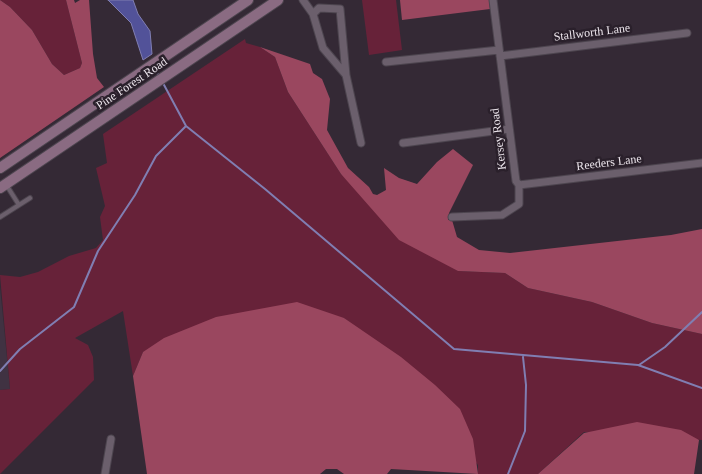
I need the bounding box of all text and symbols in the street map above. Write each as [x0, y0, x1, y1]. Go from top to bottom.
street label: Stallworth Lane [553, 21, 631, 45]
street label: Pine Forest Road [94, 55, 170, 113]
street label: Kersey Road [488, 107, 510, 171]
street label: Reeders Lane [576, 152, 642, 174]

